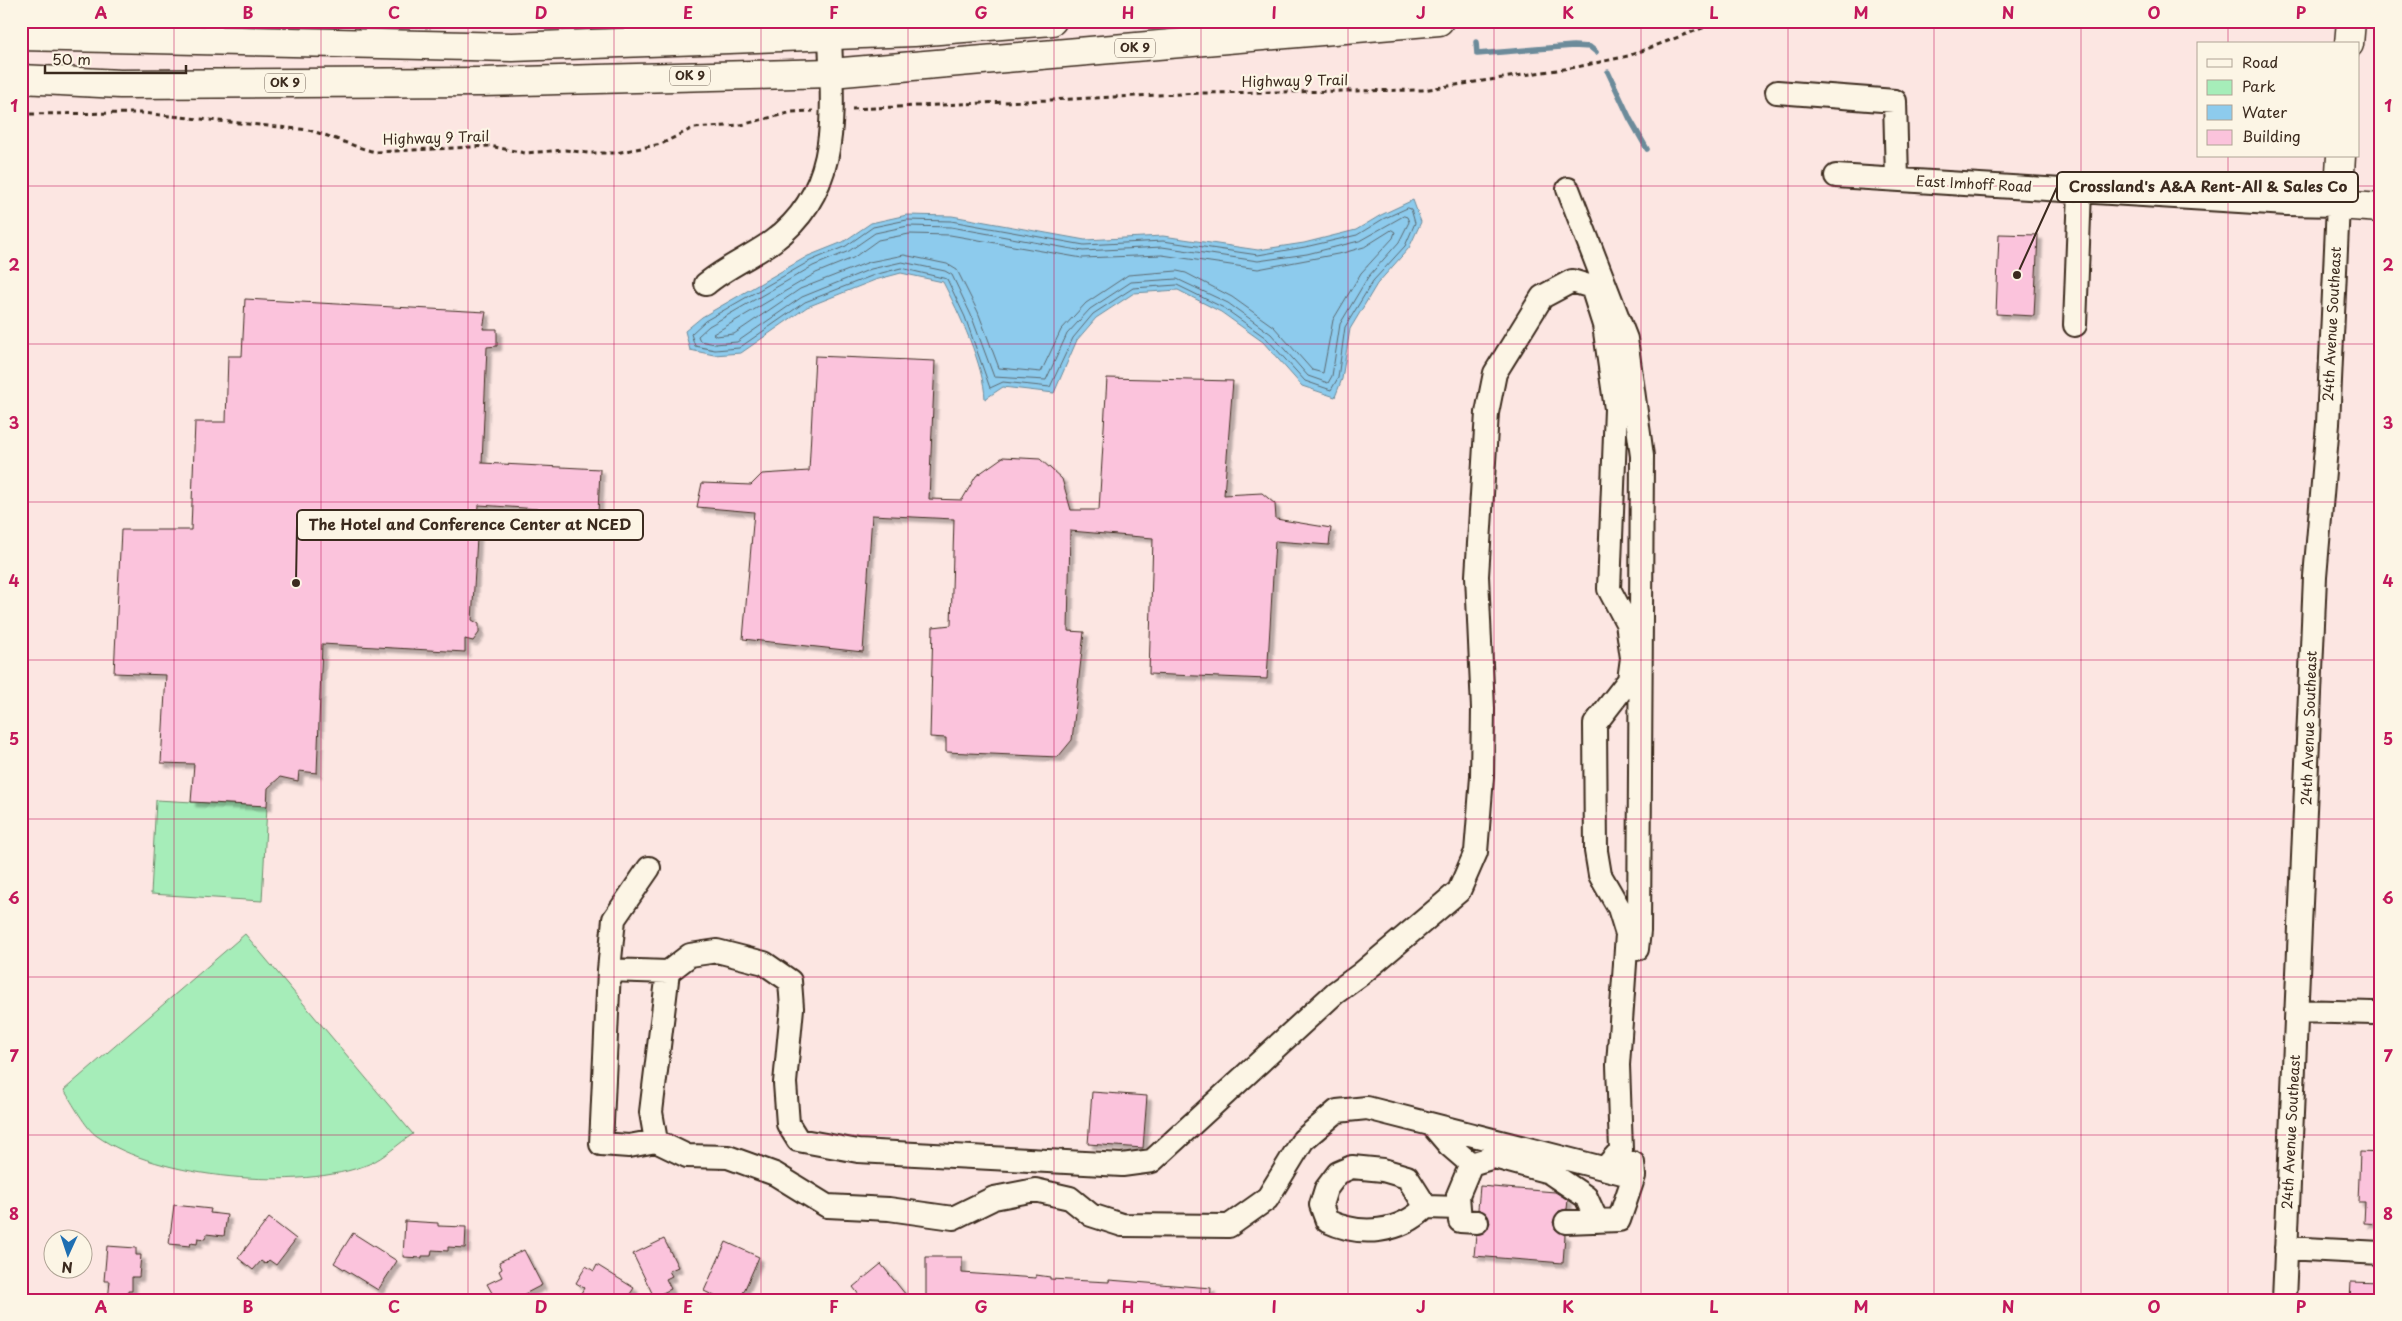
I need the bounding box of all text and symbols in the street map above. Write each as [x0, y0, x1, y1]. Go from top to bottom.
text: A [95, 0, 108, 24]
text: B [243, 0, 254, 24]
text: C [388, 0, 400, 24]
text: D [535, 0, 547, 24]
text: E [683, 0, 693, 24]
text: F [829, 0, 839, 24]
text: G [974, 0, 988, 24]
text: H [1122, 0, 1134, 24]
text: I [1271, 0, 1277, 24]
text: J [1416, 0, 1426, 24]
text: K [1562, 0, 1574, 24]
text: L [1709, 0, 1719, 24]
text: M [1853, 0, 1869, 24]
text: N [2002, 0, 2014, 24]
text: O [2148, 0, 2161, 24]
text: P [2296, 0, 2307, 24]
road number: OK 9 [1115, 38, 1155, 58]
scale bar [45, 42, 186, 74]
legend [2197, 42, 2360, 158]
text: 50 m [52, 47, 91, 70]
text: Road [2242, 50, 2278, 73]
road number: OK 9 [670, 66, 710, 85]
street label: Highway 9 Trail [1242, 69, 1348, 92]
road number: OK 9 [265, 74, 305, 92]
text: Park [2242, 74, 2276, 97]
text: 1 [10, 93, 18, 117]
text: 1 [2384, 93, 2392, 117]
text: Water [2242, 100, 2287, 123]
text: Building [2242, 124, 2301, 147]
street label: Highway 9 Trail [382, 125, 490, 150]
street label: East Imhoff Road [1916, 170, 2033, 197]
callout: Crossland's A&A Rent-All & Sales Co [2057, 172, 2358, 202]
text: Crossland's A&A Rent-All & Sales Co [2069, 174, 2347, 197]
street label: 24th Avenue Southeast [2317, 246, 2346, 402]
text: 2 [8, 252, 20, 276]
text: 2 [2382, 252, 2394, 276]
text: 3 [9, 410, 19, 434]
text: 3 [2383, 410, 2393, 434]
callout: The Hotel and Conference Center at NCED [297, 510, 643, 540]
text: The Hotel and Conference Center at NCED [309, 512, 632, 535]
text: 4 [9, 568, 20, 592]
text: 4 [2383, 568, 2394, 592]
street label: 24th Avenue Southeast [2295, 650, 2322, 806]
text: 5 [9, 726, 19, 750]
text: 5 [2383, 726, 2393, 750]
text: 6 [8, 885, 20, 909]
text: 6 [2382, 885, 2394, 909]
text: 7 [9, 1043, 19, 1067]
text: 7 [2383, 1043, 2393, 1067]
street label: 24th Avenue Southeast [2276, 1054, 2305, 1210]
text: 8 [9, 1201, 19, 1225]
text: 8 [2383, 1201, 2393, 1225]
north arrow [42, 1228, 92, 1278]
text: N [61, 1257, 73, 1278]
text: A [95, 1294, 108, 1318]
text: B [243, 1294, 254, 1318]
text: C [388, 1294, 400, 1318]
text: D [535, 1294, 547, 1318]
text: E [683, 1294, 693, 1318]
text: F [829, 1294, 839, 1318]
text: G [974, 1294, 988, 1318]
text: H [1122, 1294, 1134, 1318]
text: I [1271, 1294, 1277, 1318]
text: J [1416, 1294, 1426, 1318]
text: K [1562, 1294, 1574, 1318]
text: L [1709, 1294, 1719, 1318]
text: M [1853, 1294, 1869, 1318]
text: N [2002, 1294, 2014, 1318]
text: O [2148, 1294, 2161, 1318]
text: P [2296, 1294, 2307, 1318]

